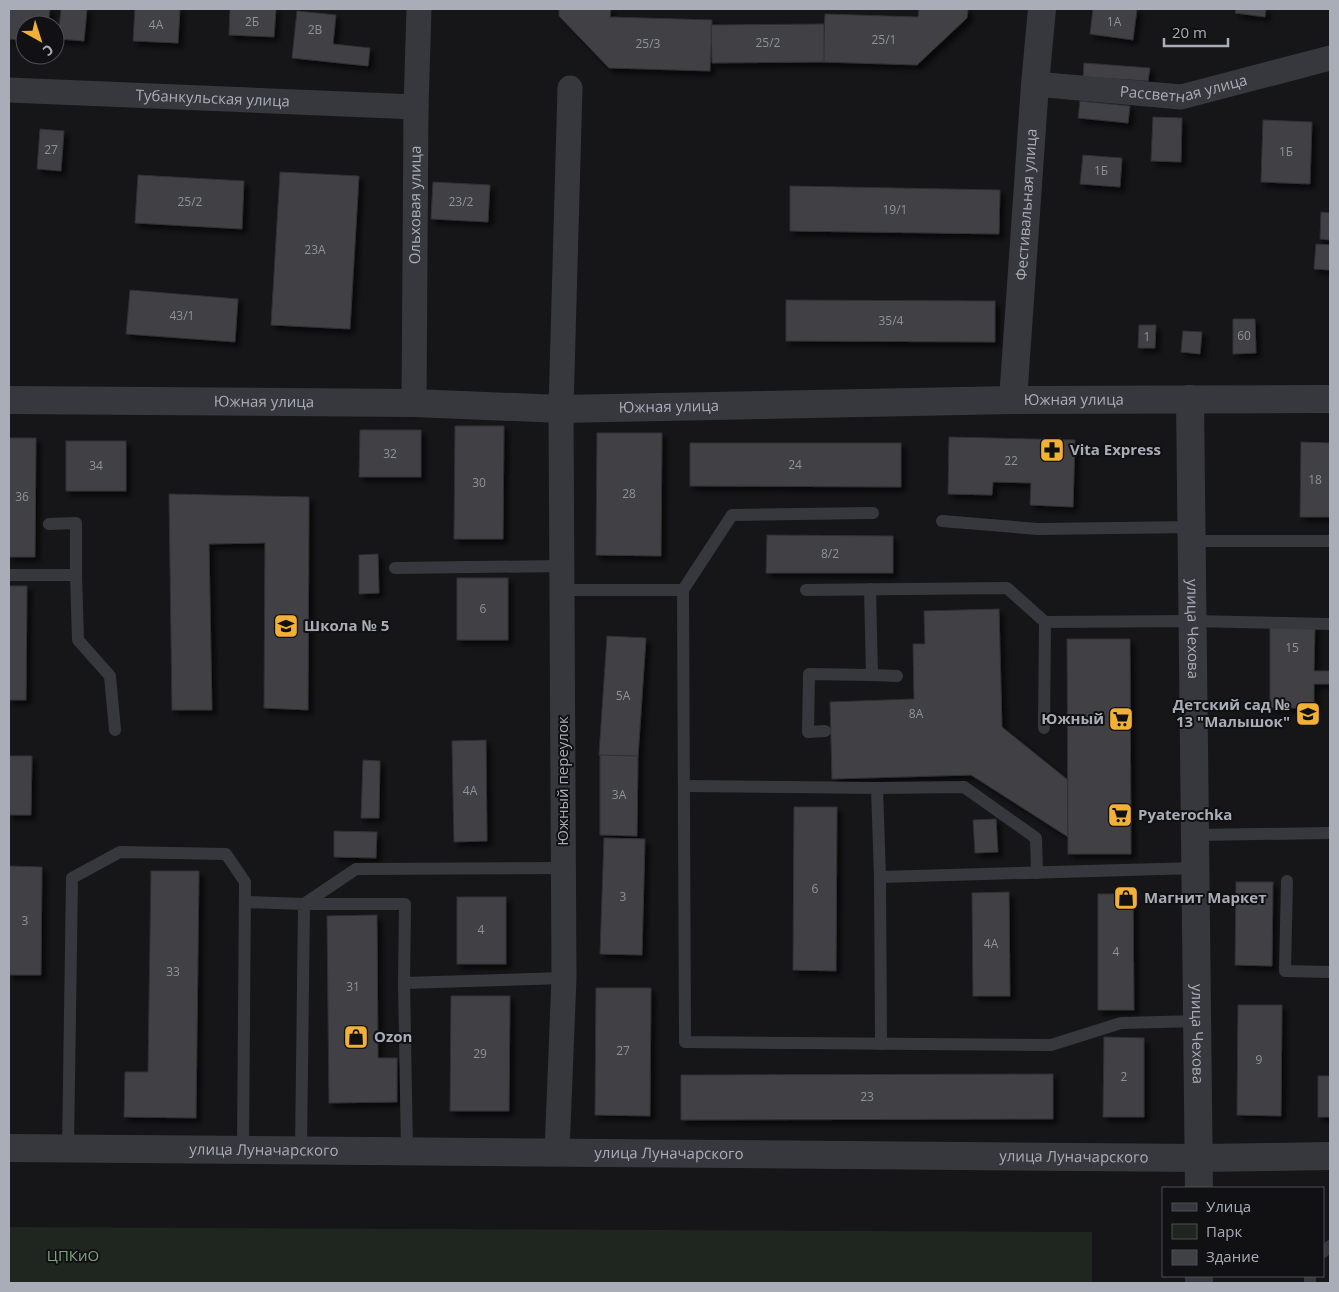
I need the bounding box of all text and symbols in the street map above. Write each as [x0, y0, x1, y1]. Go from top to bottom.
house number: 2Б [245, 13, 259, 30]
house number: 1А [1107, 13, 1122, 30]
north arrow [15, 15, 65, 65]
scale bar [1164, 15, 1228, 47]
house number: 4А [149, 16, 164, 33]
house number: 2В [308, 21, 323, 38]
text: 20 m [1172, 22, 1207, 42]
house number: 25/1 [872, 31, 896, 48]
house number: 25/2 [756, 34, 781, 51]
house number: 25/3 [636, 35, 661, 52]
text: С [39, 40, 58, 61]
street label: Рассветная улица [1119, 69, 1249, 106]
street label: Тубанкульская улица [135, 84, 290, 111]
street label: Фестивальная улица [1010, 128, 1041, 281]
house number: 27 [44, 141, 58, 158]
house number: 1Б [1279, 143, 1293, 160]
street label: Ольховая улица [404, 146, 425, 264]
house number: 1Б [1094, 162, 1108, 179]
house number: 25/2 [178, 193, 203, 210]
house number: 23/2 [449, 193, 474, 210]
house number: 19/1 [883, 201, 907, 218]
house number: 23А [304, 241, 326, 258]
house number: 43/1 [170, 307, 194, 324]
house number: 35/4 [879, 312, 904, 329]
house number: 60 [1237, 327, 1251, 344]
house number: 1 [1144, 328, 1150, 345]
street label: Южная улица [1024, 389, 1124, 409]
street label: Южная улица [214, 391, 314, 411]
street label: Южная улица [619, 395, 719, 417]
pharmacy icon: Vita Express [1039, 437, 1065, 463]
place label: Vita Express [1070, 439, 1161, 459]
house number: 32 [383, 445, 397, 462]
house number: 22 [1004, 452, 1018, 469]
house number: 24 [788, 456, 802, 473]
house number: 34 [89, 457, 103, 474]
house number: 18 [1308, 471, 1322, 488]
house number: 30 [472, 474, 486, 491]
house number: 28 [622, 485, 636, 502]
house number: 36 [15, 488, 29, 505]
house number: 8/2 [821, 545, 839, 562]
street label: улица Чехова [1183, 579, 1204, 679]
house number: 6 [480, 600, 487, 617]
school or university icon: Школа № 5 [273, 613, 299, 639]
place label: Школа № 5 [304, 615, 389, 635]
house number: 15 [1285, 639, 1299, 656]
house number: 5А [616, 687, 631, 704]
place label: Детский сад № 13 "Малышок" [1173, 694, 1290, 731]
school or university icon: Детский сад № 13 "Малышок" [1295, 701, 1321, 727]
house number: 8А [909, 705, 924, 722]
supermarket icon: Южный [1108, 706, 1134, 732]
place label: Южный [1041, 708, 1104, 728]
street label: Южный переулок [552, 716, 572, 846]
house number: 4А [463, 782, 478, 799]
house number: 3А [612, 786, 627, 803]
supermarket icon: Pyaterochka [1107, 802, 1133, 828]
place label: Pyaterochka [1138, 804, 1232, 824]
house number: 6 [812, 880, 819, 897]
shop icon: Магнит Маркет [1113, 885, 1139, 911]
place label: Магнит Маркет [1144, 887, 1266, 907]
house number: 3 [620, 888, 627, 905]
house number: 3 [22, 912, 29, 929]
house number: 4 [478, 921, 485, 938]
house number: 4А [984, 935, 999, 952]
house number: 4 [1113, 943, 1120, 960]
house number: 33 [166, 963, 180, 980]
house number: 31 [346, 978, 360, 995]
street label: улица Чехова [1188, 984, 1209, 1084]
shop icon: Ozon [343, 1024, 369, 1050]
place label: Ozon [374, 1026, 412, 1046]
house number: 27 [616, 1042, 630, 1059]
house number: 29 [473, 1045, 487, 1062]
house number: 9 [1256, 1051, 1263, 1068]
house number: 2 [1121, 1068, 1128, 1085]
house number: 23 [860, 1088, 874, 1105]
street label: улица Луначарского [189, 1139, 339, 1160]
street label: улица Луначарского [594, 1142, 744, 1163]
street label: улица Луначарского [999, 1145, 1149, 1167]
legend [1162, 1187, 1324, 1277]
text: Улица [1206, 1196, 1251, 1216]
text: Парк [1206, 1221, 1242, 1241]
park label: ЦПКиО [47, 1245, 99, 1265]
text: Здание [1206, 1246, 1259, 1266]

